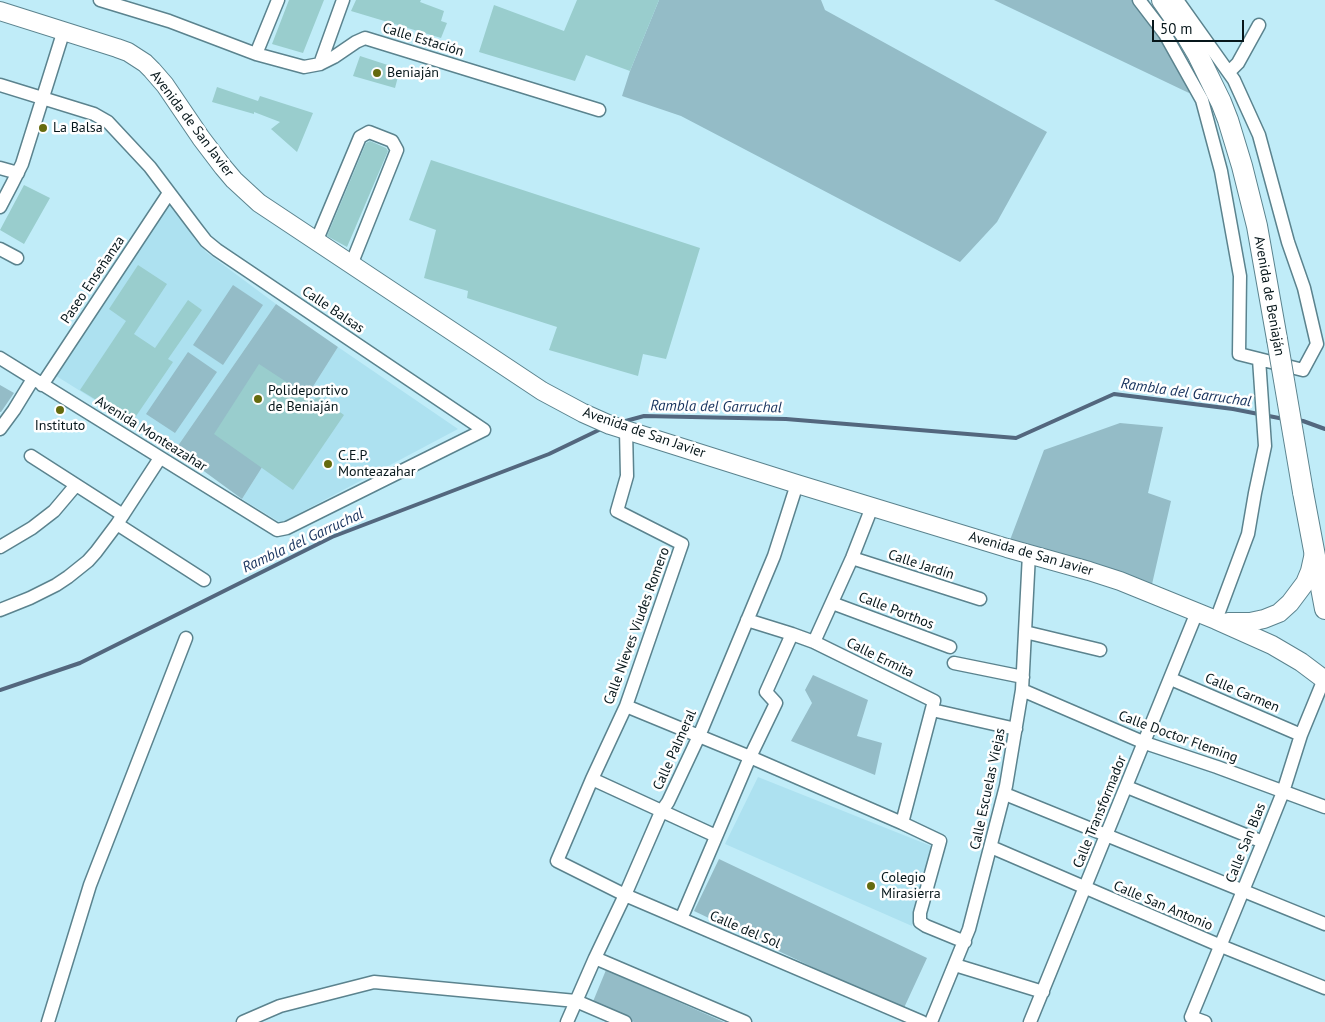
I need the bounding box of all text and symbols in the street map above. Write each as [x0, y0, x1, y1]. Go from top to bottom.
scale bar [1155, 10, 1248, 42]
text: 50 m [1160, 19, 1193, 38]
street label: Calle Estación [380, 20, 466, 60]
place label: Beniaján [387, 65, 439, 81]
marker: Beniaján [371, 67, 383, 79]
street label: Avenida de San Javier [147, 68, 237, 180]
place label: La Balsa [53, 120, 103, 136]
marker: La Balsa [37, 122, 49, 134]
street label: Paseo Enseñanza [58, 233, 128, 327]
street label: Avenida de Beniaján [1250, 235, 1288, 357]
street label: Calle Balsas [299, 283, 367, 337]
water label: Rambla del Garruchal [1120, 375, 1252, 411]
place label: Polideportivo de Beniaján [268, 383, 348, 416]
street label: Avenida Monteazahar [92, 393, 210, 475]
marker: Polideportivo de Beniaján [252, 393, 264, 405]
water label: Rambla del Garruchal [650, 397, 782, 417]
marker: Instituto [54, 404, 66, 416]
street label: Avenida de San Javier [580, 404, 708, 462]
place label: Instituto [35, 418, 85, 434]
place label: C.E.P. Monteazahar [338, 448, 415, 481]
marker: C.E.P. Monteazahar [322, 458, 334, 470]
water label: Rambla del Garruchal [240, 505, 366, 577]
street label: Avenida de San Javier [967, 528, 1095, 580]
street label: Calle Nieves Viudes Romero [601, 545, 673, 707]
street label: Calle Jardín [886, 546, 956, 584]
street label: Calle Porthos [856, 589, 936, 633]
street label: Calle Ermita [844, 634, 916, 682]
street label: Calle Carmen [1202, 670, 1282, 716]
street label: Calle Palmeral [650, 707, 700, 793]
street label: Calle Doctor Fleming [1116, 708, 1240, 766]
street label: Calle Escuelas Viejas [967, 727, 1009, 851]
street label: Calle Transformador [1070, 753, 1130, 871]
street label: Calle San Blas [1222, 801, 1270, 885]
place label: Colegio Mirasierra [881, 870, 941, 902]
street label: Calle San Antonio [1111, 877, 1215, 935]
marker: Colegio Mirasierra [865, 880, 877, 892]
street label: Calle del Sol [707, 908, 783, 952]

